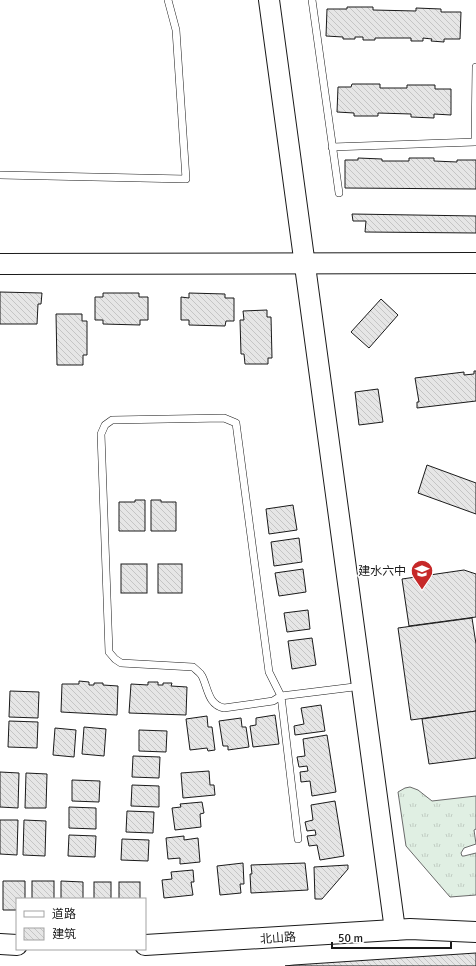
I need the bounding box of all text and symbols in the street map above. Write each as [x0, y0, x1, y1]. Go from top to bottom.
school or university icon: 建水六中 [409, 558, 435, 591]
place label: 建水六中 [358, 564, 406, 579]
legend [16, 898, 146, 950]
text: 道路 [52, 907, 76, 922]
scale bar [332, 924, 451, 950]
text: 建筑 [52, 927, 76, 942]
street label: 北山路 [260, 930, 297, 947]
text: 50 m [338, 931, 363, 946]

